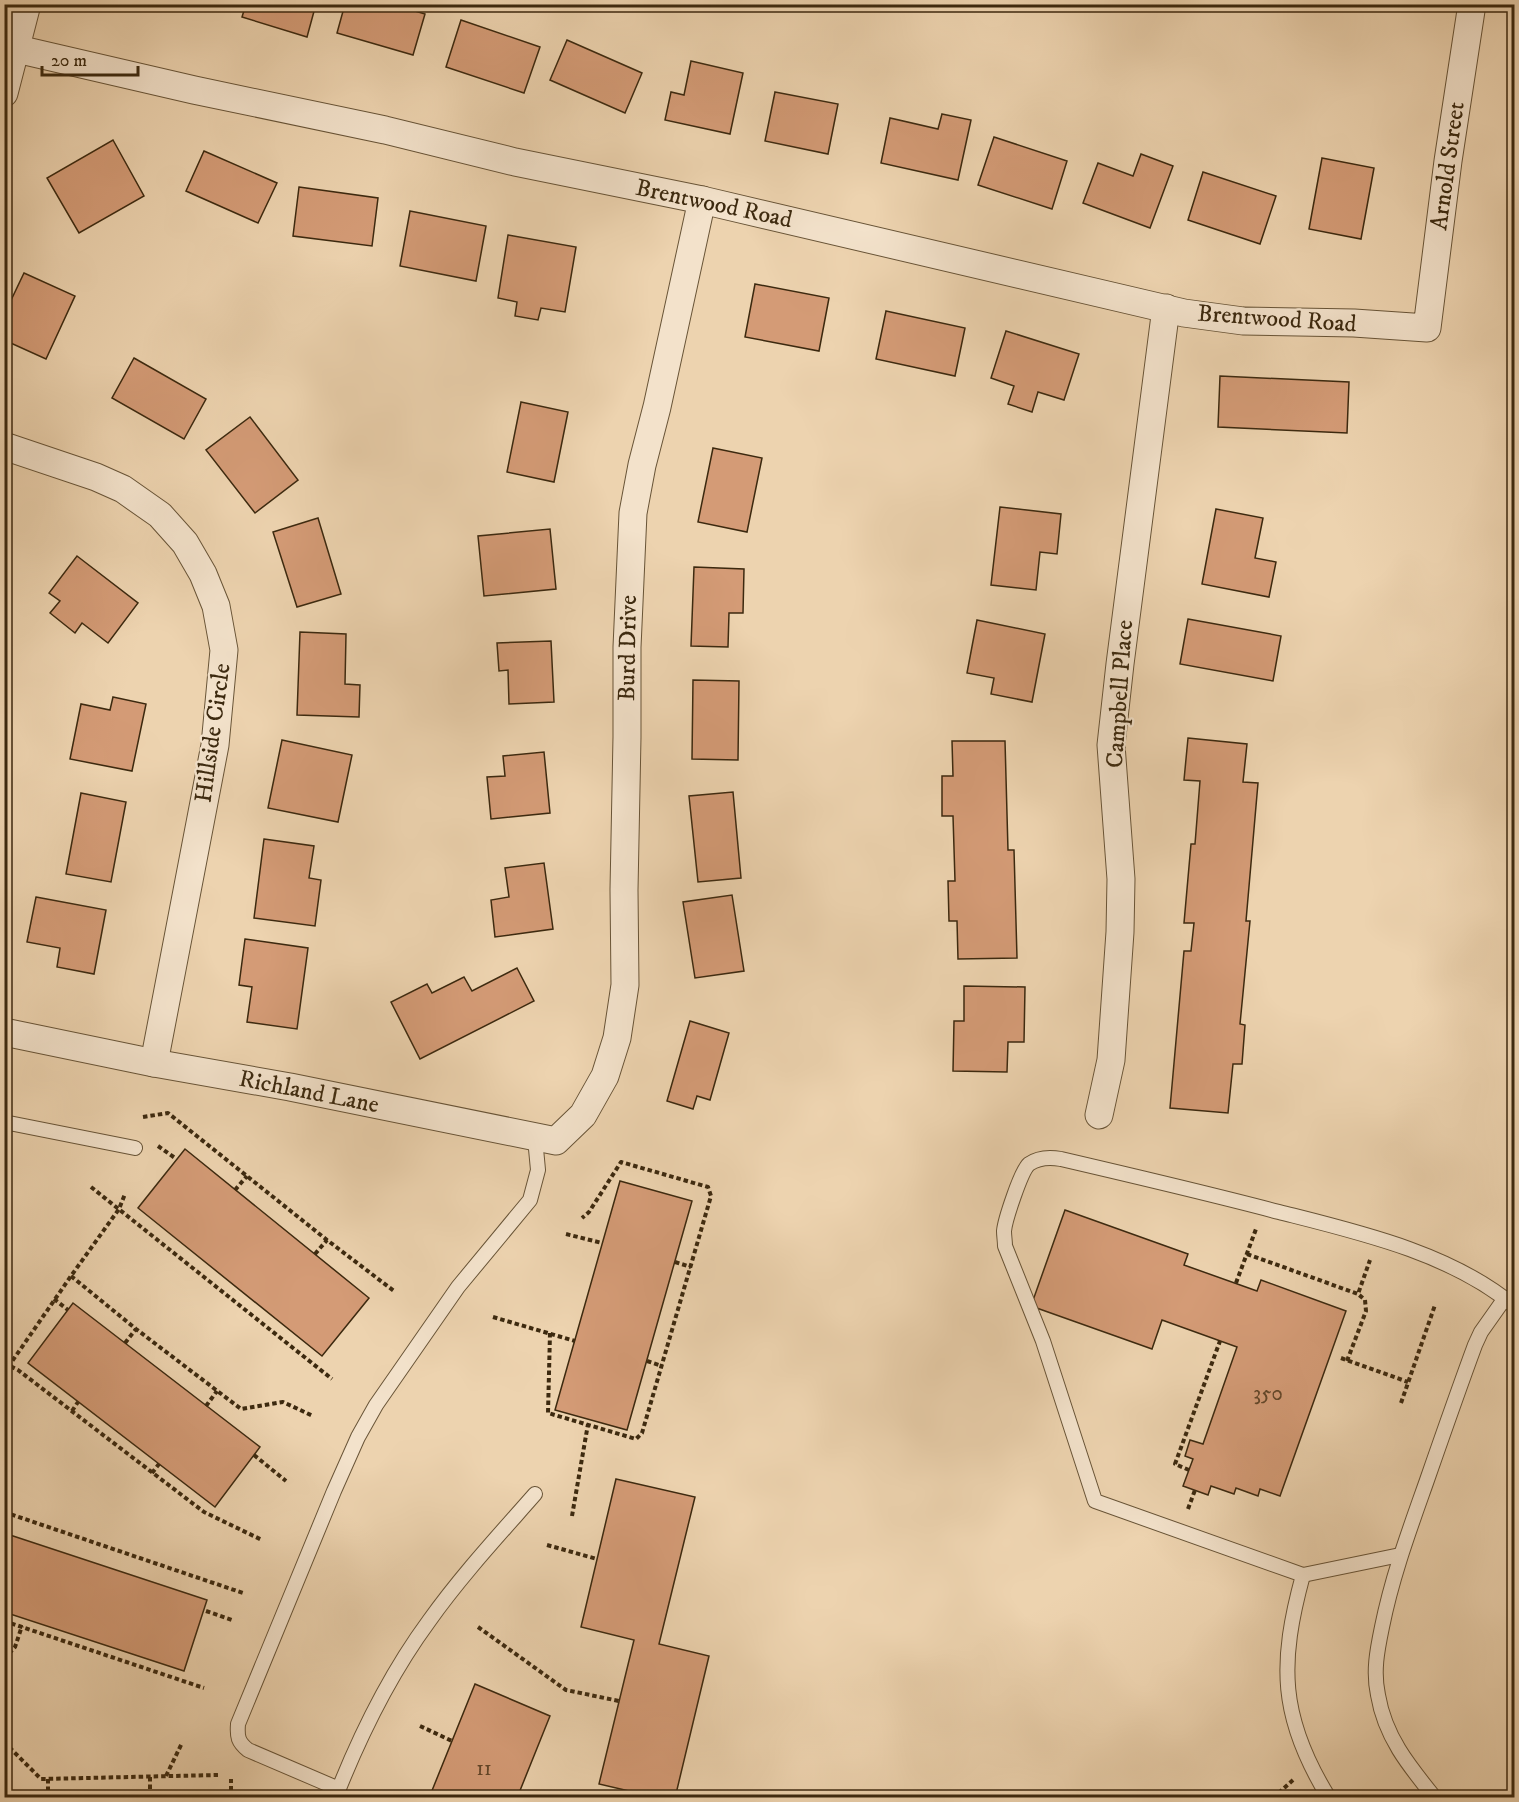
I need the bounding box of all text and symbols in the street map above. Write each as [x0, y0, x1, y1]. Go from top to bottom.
scale bar [42, 39, 138, 77]
text: 20 m [51, 50, 87, 72]
street label: Arnold Street [1424, 100, 1472, 232]
street label: Brentwood Road [633, 173, 795, 235]
street label: Brentwood Road [1196, 298, 1358, 340]
street label: Burd Drive [612, 595, 644, 701]
street label: Campbell Place [1100, 619, 1140, 769]
street label: Hillside Circle [188, 661, 238, 805]
street label: Richland Lane [236, 1064, 382, 1120]
house number: 350 [1253, 1381, 1283, 1407]
house number: 11 [476, 1756, 492, 1782]

